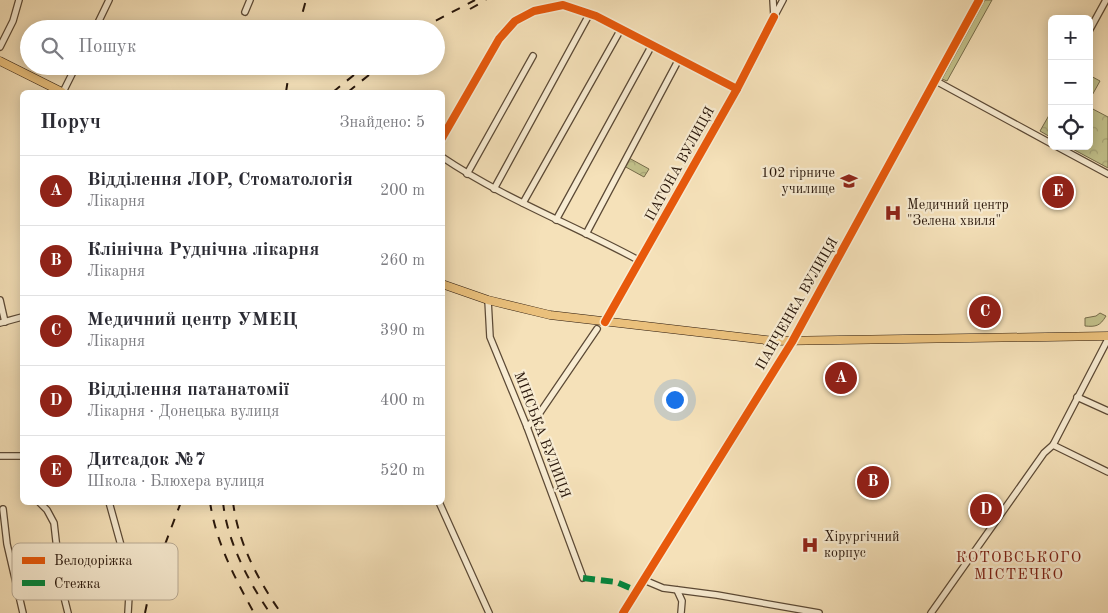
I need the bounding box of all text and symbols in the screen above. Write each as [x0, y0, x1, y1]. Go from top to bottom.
map controls [1048, 15, 1093, 150]
button: + [1048, 15, 1093, 60]
search box [20, 20, 445, 75]
icon: search [38, 34, 66, 62]
text: Пошук [78, 38, 136, 57]
button: − [1048, 60, 1093, 105]
street label: ПАТОНА ВУЛИЦЯ [643, 105, 717, 223]
button: locate [1048, 105, 1093, 150]
text: Поруч [40, 112, 101, 133]
text: Знайдено: 5 [340, 115, 425, 131]
place label: 102 гірниче училище [761, 166, 835, 196]
text: Відділення ЛОР, Стоматологія [87, 171, 353, 190]
school or university icon: 102 гірниче училище [839, 171, 859, 191]
pin: E [1042, 173, 1074, 211]
text: A [50, 183, 62, 199]
text: 200 m [380, 183, 425, 199]
text: Лікарня [87, 194, 145, 210]
place label: Медичний центр "Зелена хвиля" [907, 198, 1009, 228]
hospital icon: Медичний центр "Зелена хвиля" [883, 203, 903, 223]
street label: ПАНЧЕНКА ВУЛИЦЯ [753, 235, 841, 373]
text: Клінічна Руднічна лікарня [87, 241, 319, 260]
text: B [50, 253, 62, 269]
text: 260 m [380, 253, 425, 269]
text: Лікарня [87, 264, 145, 280]
pin: C [969, 293, 1001, 331]
text: Медичний центр УМЕЦ [87, 311, 297, 330]
text: C [51, 323, 61, 339]
text: 390 m [380, 323, 425, 339]
text: Лікарня [87, 334, 145, 350]
pin: A [825, 359, 857, 397]
street label: МІНСЬКА ВУЛИЦЯ [511, 370, 573, 500]
text: Відділення патанатомії [87, 381, 289, 400]
your location [662, 387, 688, 413]
text: D [50, 393, 62, 409]
text: 400 m [380, 393, 425, 409]
text: Лікарня · Донецька вулиця [87, 404, 279, 420]
text: Дитсадок №7 [87, 451, 206, 470]
text: E [50, 463, 62, 479]
text: 520 m [380, 463, 425, 479]
pin: B [857, 463, 889, 501]
text: Школа · Блюхера вулиця [87, 474, 265, 490]
pin: D [970, 491, 1002, 529]
place label: Хірургічний корпус [824, 530, 900, 560]
hospital icon: Хірургічний корпус [800, 535, 820, 555]
legend [12, 543, 178, 600]
district label: КОТОВСЬКОГО МІСТЕЧКО [956, 551, 1082, 583]
text: Велодоріжка [54, 554, 133, 568]
text: Стежка [54, 577, 101, 591]

